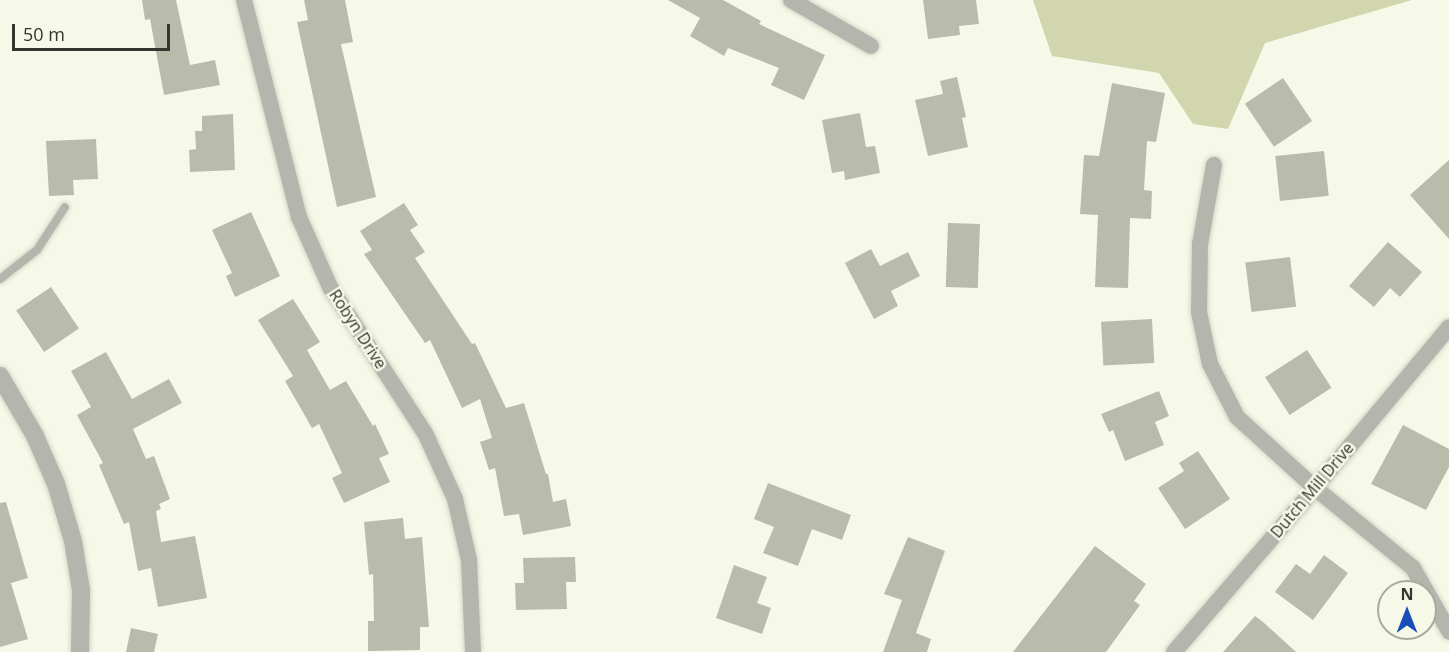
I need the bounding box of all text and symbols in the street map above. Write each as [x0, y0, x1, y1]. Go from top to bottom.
scale bar [15, 12, 172, 50]
text: 50 m [23, 22, 65, 46]
street label: Robyn Drive [325, 286, 391, 372]
street label: Dutch Mill Drive [1267, 438, 1357, 542]
north arrow [1377, 580, 1437, 640]
text: N [1400, 583, 1414, 605]

